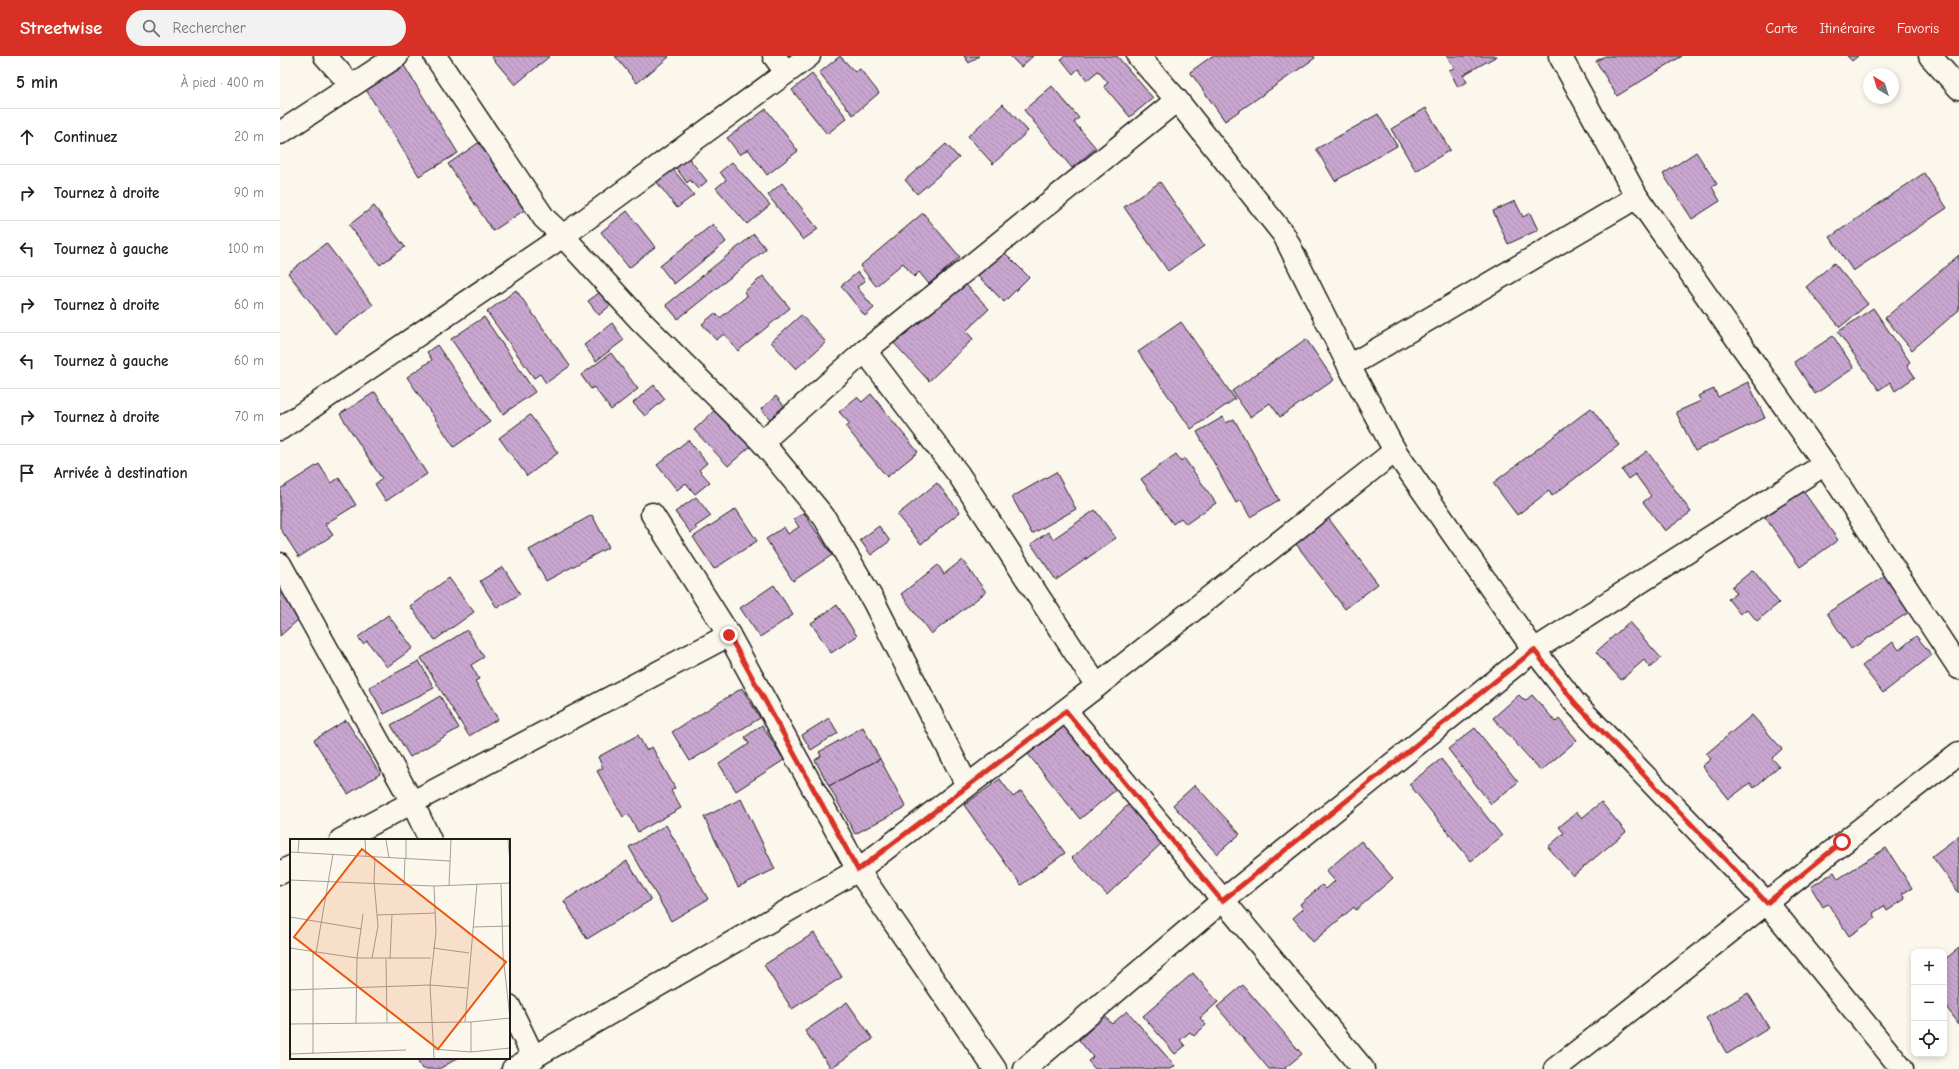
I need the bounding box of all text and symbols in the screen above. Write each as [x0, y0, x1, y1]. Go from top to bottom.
search box [126, 10, 406, 46]
text: Streetwise [20, 17, 102, 39]
icon: search [140, 17, 162, 39]
text: Rechercher [172, 19, 246, 37]
text: Carte [1766, 20, 1798, 37]
text: Itinéraire [1820, 20, 1875, 37]
text: Favoris [1897, 20, 1939, 37]
north arrow [1863, 68, 1899, 104]
text: 5 min [16, 73, 58, 92]
text: À pied · 400 m [181, 75, 264, 90]
icon: ahead [16, 126, 38, 148]
text: Continuez [54, 128, 117, 146]
text: 20 m [234, 129, 264, 144]
icon: right [16, 182, 38, 204]
text: Tournez à droite [54, 184, 159, 202]
text: 90 m [234, 185, 264, 200]
icon: left [16, 238, 38, 260]
text: Tournez à gauche [54, 240, 168, 258]
text: 100 m [228, 241, 264, 256]
icon: right [16, 294, 38, 316]
text: Tournez à droite [54, 296, 159, 314]
text: 60 m [234, 297, 264, 312]
icon: left [16, 350, 38, 372]
text: Tournez à gauche [54, 352, 168, 370]
text: 60 m [234, 353, 264, 368]
icon: right [16, 406, 38, 428]
text: Tournez à droite [54, 408, 159, 426]
text: 70 m [235, 409, 264, 424]
icon: arrive [16, 462, 38, 484]
text: Arrivée à destination [54, 464, 188, 482]
route end [720, 626, 738, 644]
route start [1833, 833, 1851, 851]
inset map [290, 839, 510, 1059]
map controls [1911, 949, 1947, 1057]
button: + [1911, 949, 1947, 985]
button: − [1911, 985, 1947, 1021]
button: locate [1911, 1021, 1947, 1057]

